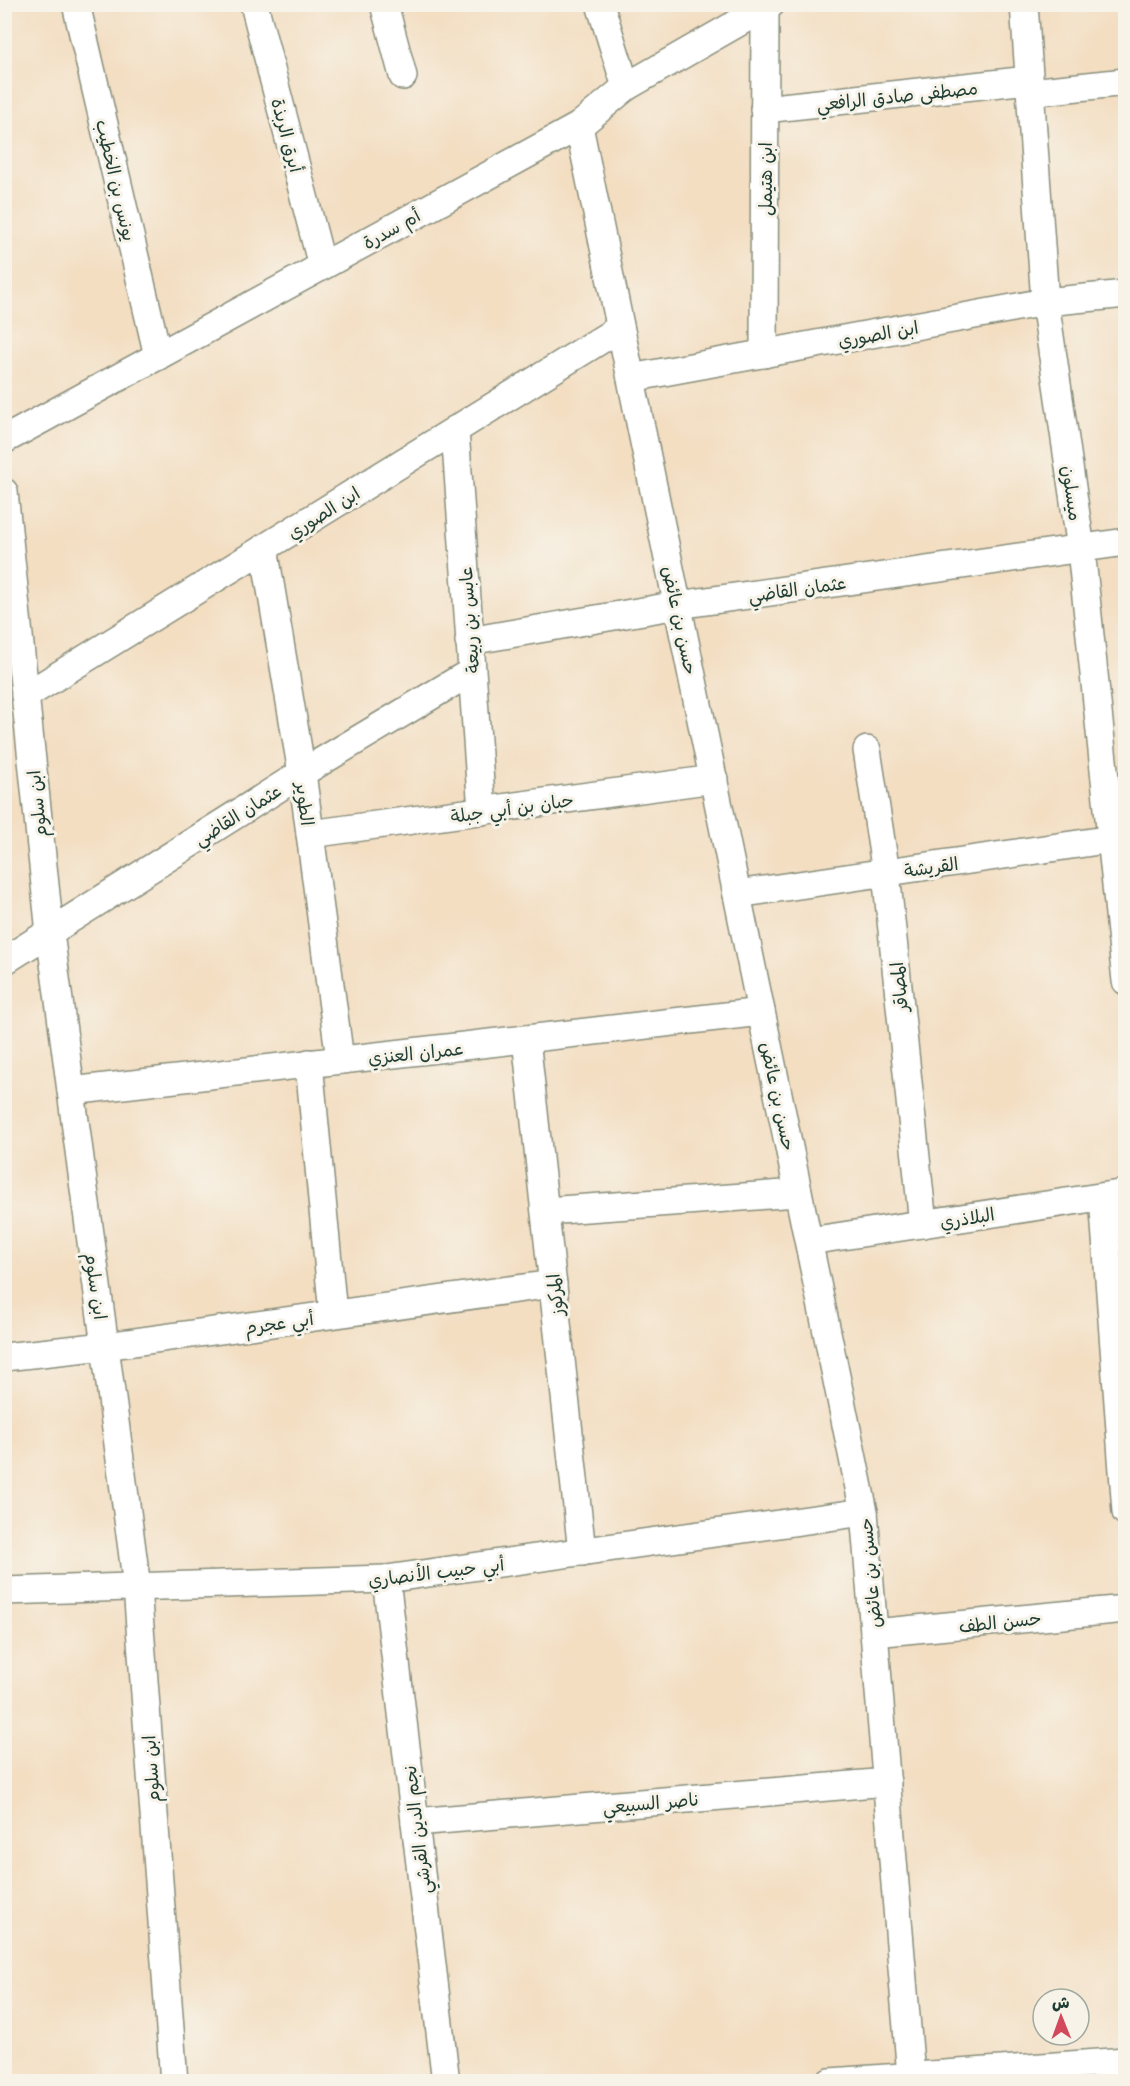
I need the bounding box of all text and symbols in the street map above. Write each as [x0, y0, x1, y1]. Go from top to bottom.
street label: مصطفى صادق الرافعي [815, 73, 979, 121]
street label: أبرق الربذة [265, 95, 311, 176]
street label: يونس بن الخطيب [90, 116, 144, 244]
street label: ابن هتيمل [751, 142, 778, 216]
street label: أم سدرة [357, 201, 426, 257]
street label: ابن الصوري [836, 313, 921, 354]
street label: ميسلون [1056, 464, 1090, 522]
street label: ابن الصوري [281, 479, 365, 546]
street label: حسن بن عائض [656, 563, 706, 677]
street label: عابس بن ربيعة [451, 566, 485, 674]
street label: عثمان القاضي [746, 568, 848, 612]
street label: ابن سلوم [19, 769, 55, 839]
street label: عثمان القاضي [188, 776, 288, 855]
street label: الطوير [290, 779, 322, 827]
street label: حبان بن أبي جبلة [449, 785, 576, 833]
street label: القريشة [902, 849, 960, 883]
street label: المصاقر [882, 961, 914, 1015]
street label: عمران العنزي [366, 1034, 466, 1071]
street label: حسن بن عائض [754, 1039, 804, 1153]
street label: البلاذري [938, 1199, 997, 1236]
street label: ابن سلوم [77, 1251, 115, 1322]
street label: المركوز [538, 1272, 570, 1320]
street label: أبي عجرم [243, 1304, 316, 1344]
street label: حسن بن عائض [851, 1517, 887, 1629]
street label: أبي حبيب الأنصاري [366, 1549, 507, 1597]
street label: حسن الطف [957, 1603, 1043, 1639]
street label: ابن سلوم [134, 1734, 168, 1804]
street label: نجم الدين القرشي [395, 1764, 441, 1896]
street label: ناصر السبيعي [602, 1784, 701, 1824]
north arrow [1031, 1987, 1091, 2047]
text: ش [1052, 1989, 1070, 2013]

